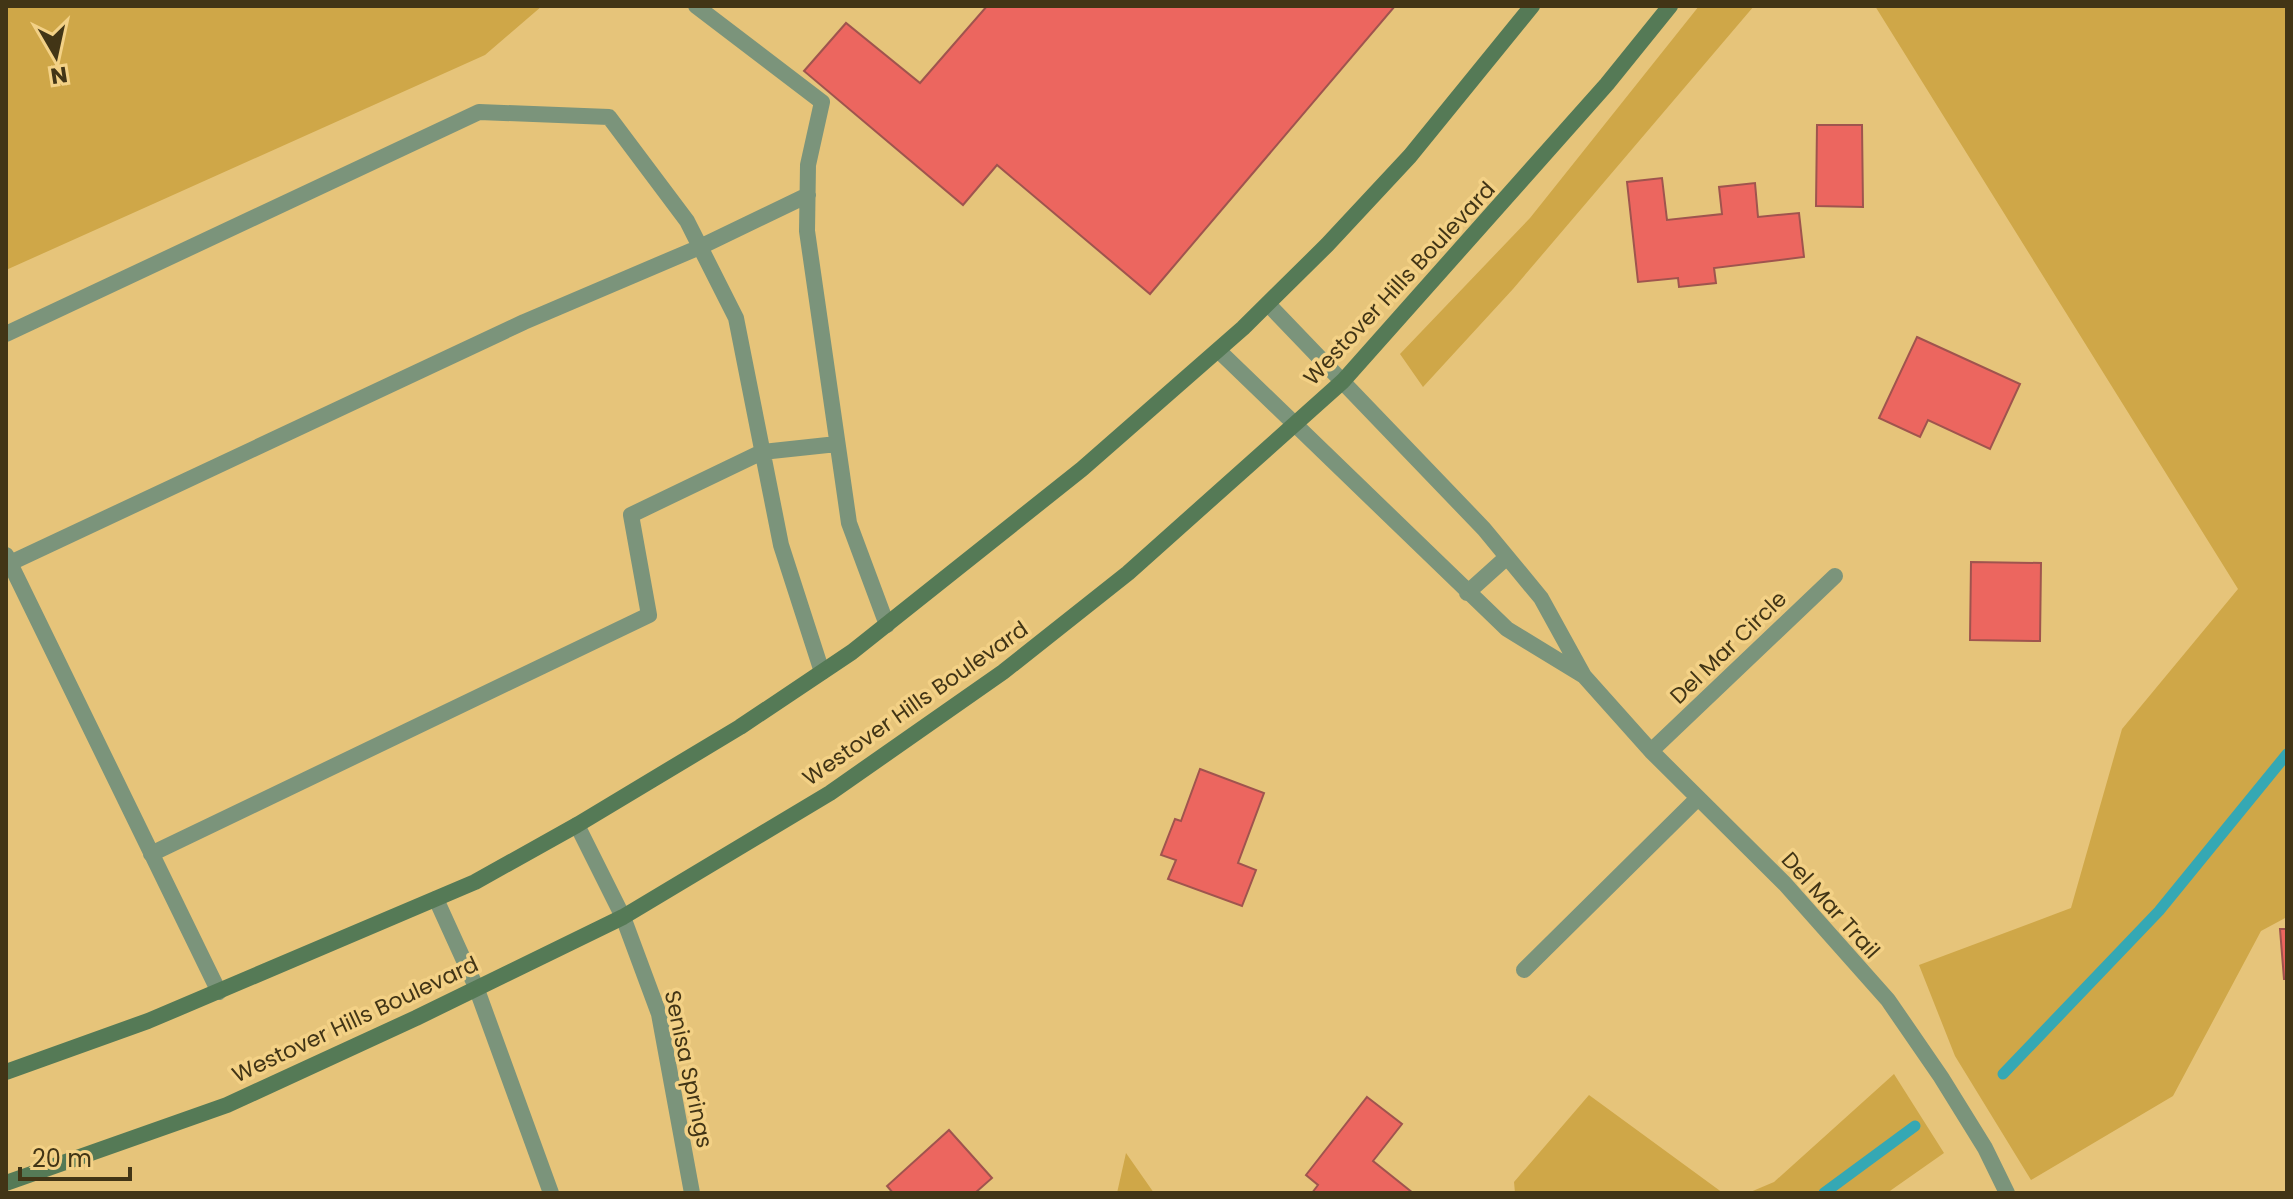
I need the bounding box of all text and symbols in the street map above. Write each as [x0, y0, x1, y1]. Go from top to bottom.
north arrow [16, 16, 96, 96]
text: N [48, 59, 70, 92]
street label: Westover Hills Boulevard [1296, 175, 1502, 392]
street label: Del Mar Circle [1663, 584, 1794, 711]
street label: Westover Hills Boulevard [796, 614, 1034, 793]
street label: Del Mar Trail [1774, 845, 1887, 966]
street label: Westover Hills Boulevard [227, 949, 483, 1090]
street label: Senisa Springs [657, 988, 720, 1151]
scale bar [20, 1131, 130, 1181]
text: 20 m [32, 1142, 92, 1175]

